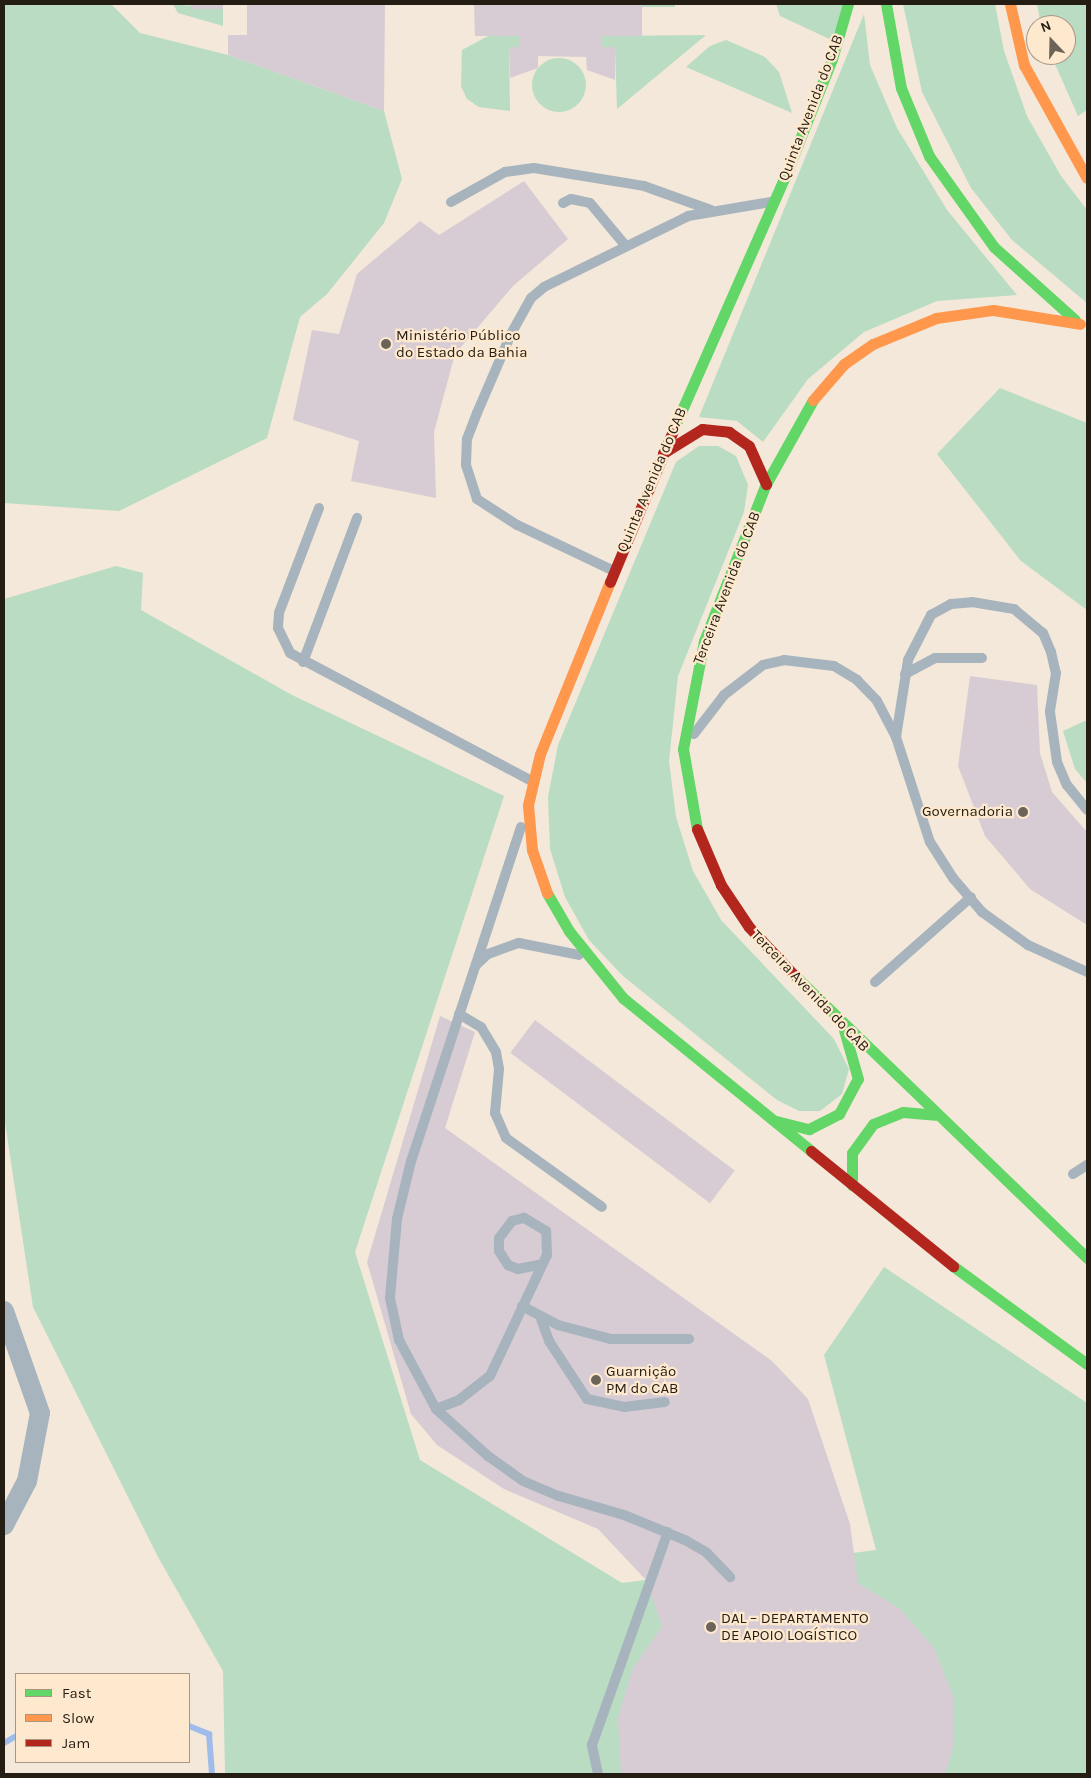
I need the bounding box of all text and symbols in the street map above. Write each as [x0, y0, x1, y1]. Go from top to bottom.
north arrow [1026, 15, 1076, 65]
text: N [1038, 17, 1054, 36]
street label: Quinta Avenida do CAB [775, 32, 847, 184]
place label: Ministério Público do Estado da Bahia [396, 326, 528, 361]
marker: Ministério Público do Estado da Bahia [380, 338, 392, 350]
street label: Quinta Avenida do CAB [613, 405, 691, 555]
street label: Terceira Avenida do CAB [690, 509, 764, 667]
place label: Governadoria [922, 803, 1013, 821]
marker: Governadoria [1017, 806, 1029, 818]
street label: Terceira Avenida do CAB [747, 926, 873, 1056]
place label: Guarnição PM do CAB [606, 1362, 678, 1397]
marker: Guarnição PM do CAB [590, 1374, 602, 1386]
place label: DAL – DEPARTAMENTO DE APOIO LOGÍSTICO [721, 1609, 869, 1644]
marker: DAL – DEPARTAMENTO DE APOIO LOGÍSTICO [705, 1621, 717, 1633]
legend [15, 1673, 190, 1763]
text: Fast [62, 1684, 91, 1702]
text: Slow [62, 1709, 94, 1727]
text: Jam [62, 1734, 90, 1752]

